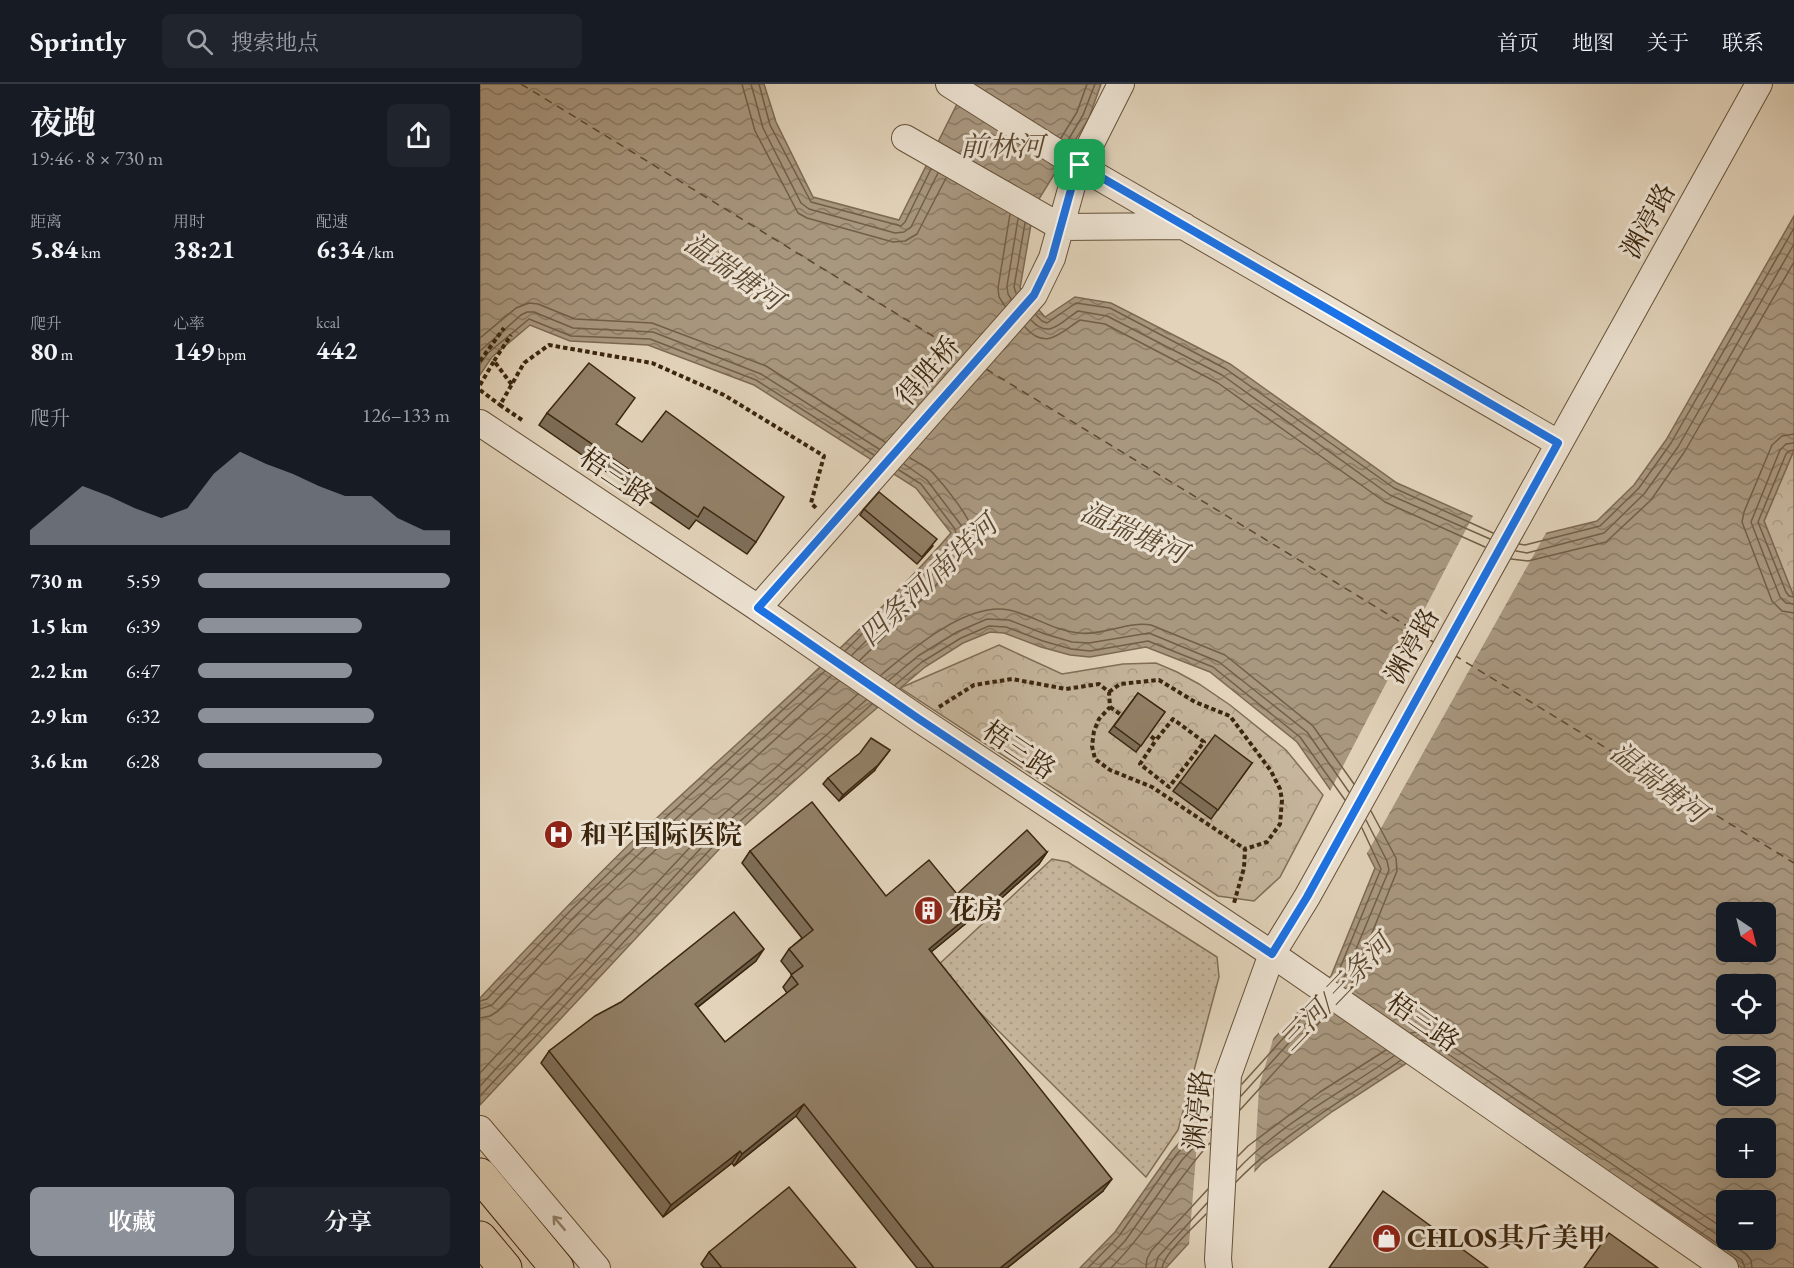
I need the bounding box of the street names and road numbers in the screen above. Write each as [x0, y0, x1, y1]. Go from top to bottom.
street label: 渊渟路 [1613, 177, 1683, 265]
street label: 得胜桥 [888, 329, 967, 413]
street label: 梧三路 [573, 439, 660, 514]
street label: 渊渟路 [1377, 602, 1447, 690]
street label: 梧三路 [976, 712, 1063, 787]
street label: 梧三路 [1380, 984, 1467, 1059]
street label: 渊渟路 [1176, 1068, 1219, 1152]

